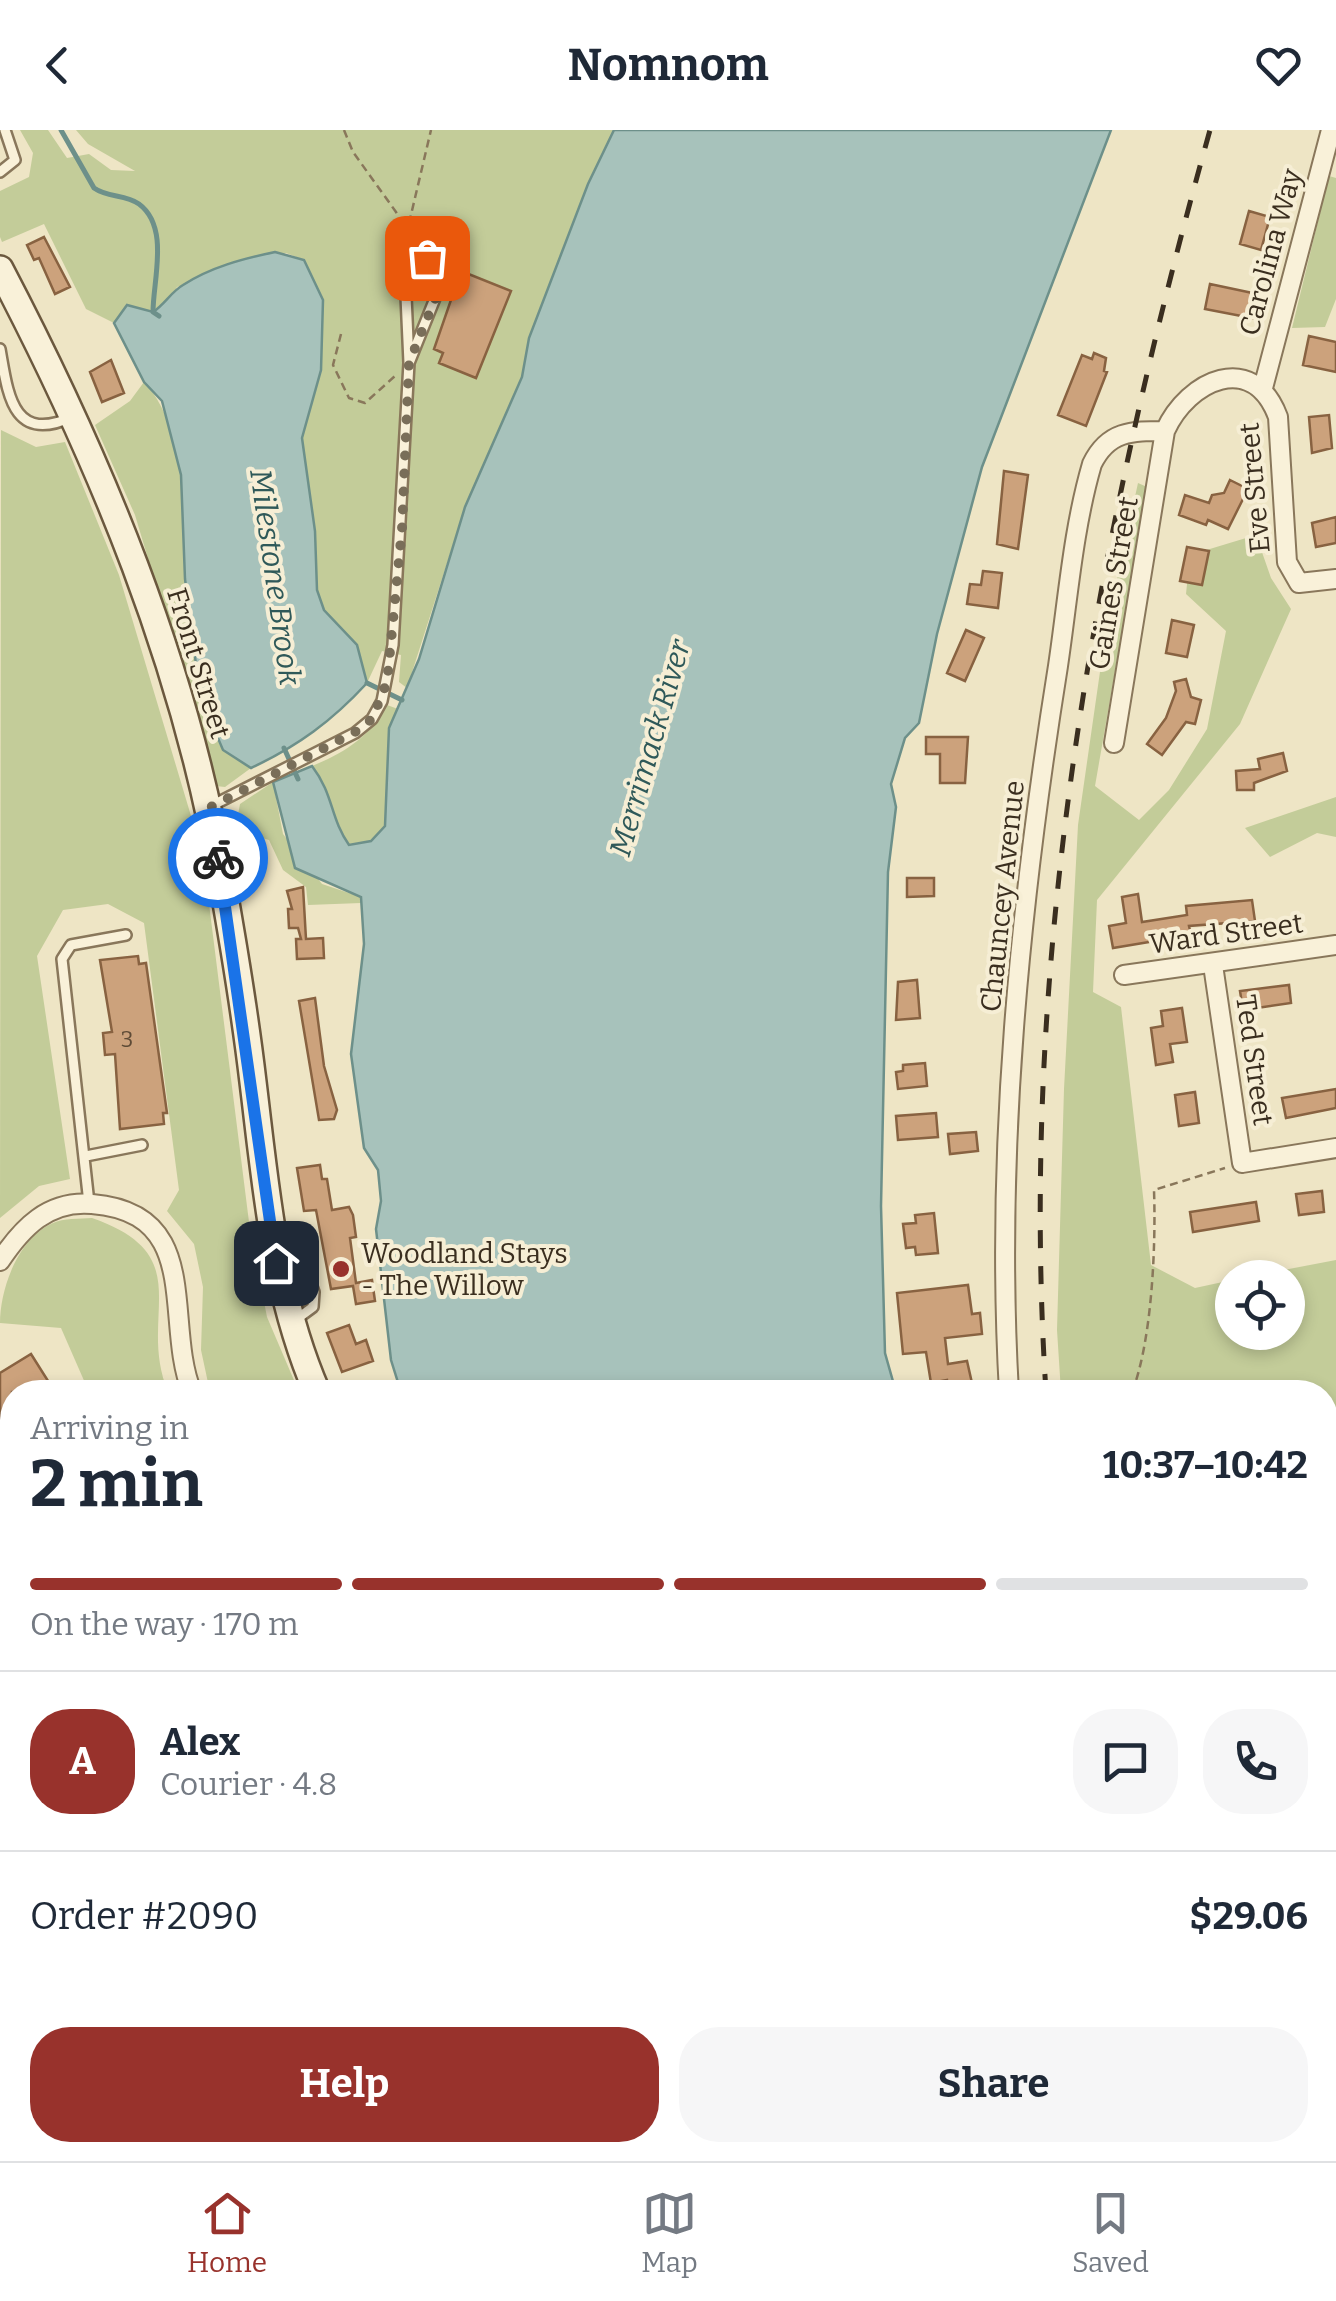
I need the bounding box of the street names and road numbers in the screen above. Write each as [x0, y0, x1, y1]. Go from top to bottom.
street label: Carolina Way [1232, 165, 1309, 339]
street label: Eve Street [1232, 421, 1277, 554]
street label: Gaines Street [1082, 494, 1145, 672]
street label: Front Street [160, 584, 237, 742]
street label: Chauncey Avenue [974, 779, 1031, 1013]
street label: Ward Street [1147, 906, 1305, 961]
street label: Ted Street [1229, 993, 1280, 1128]

